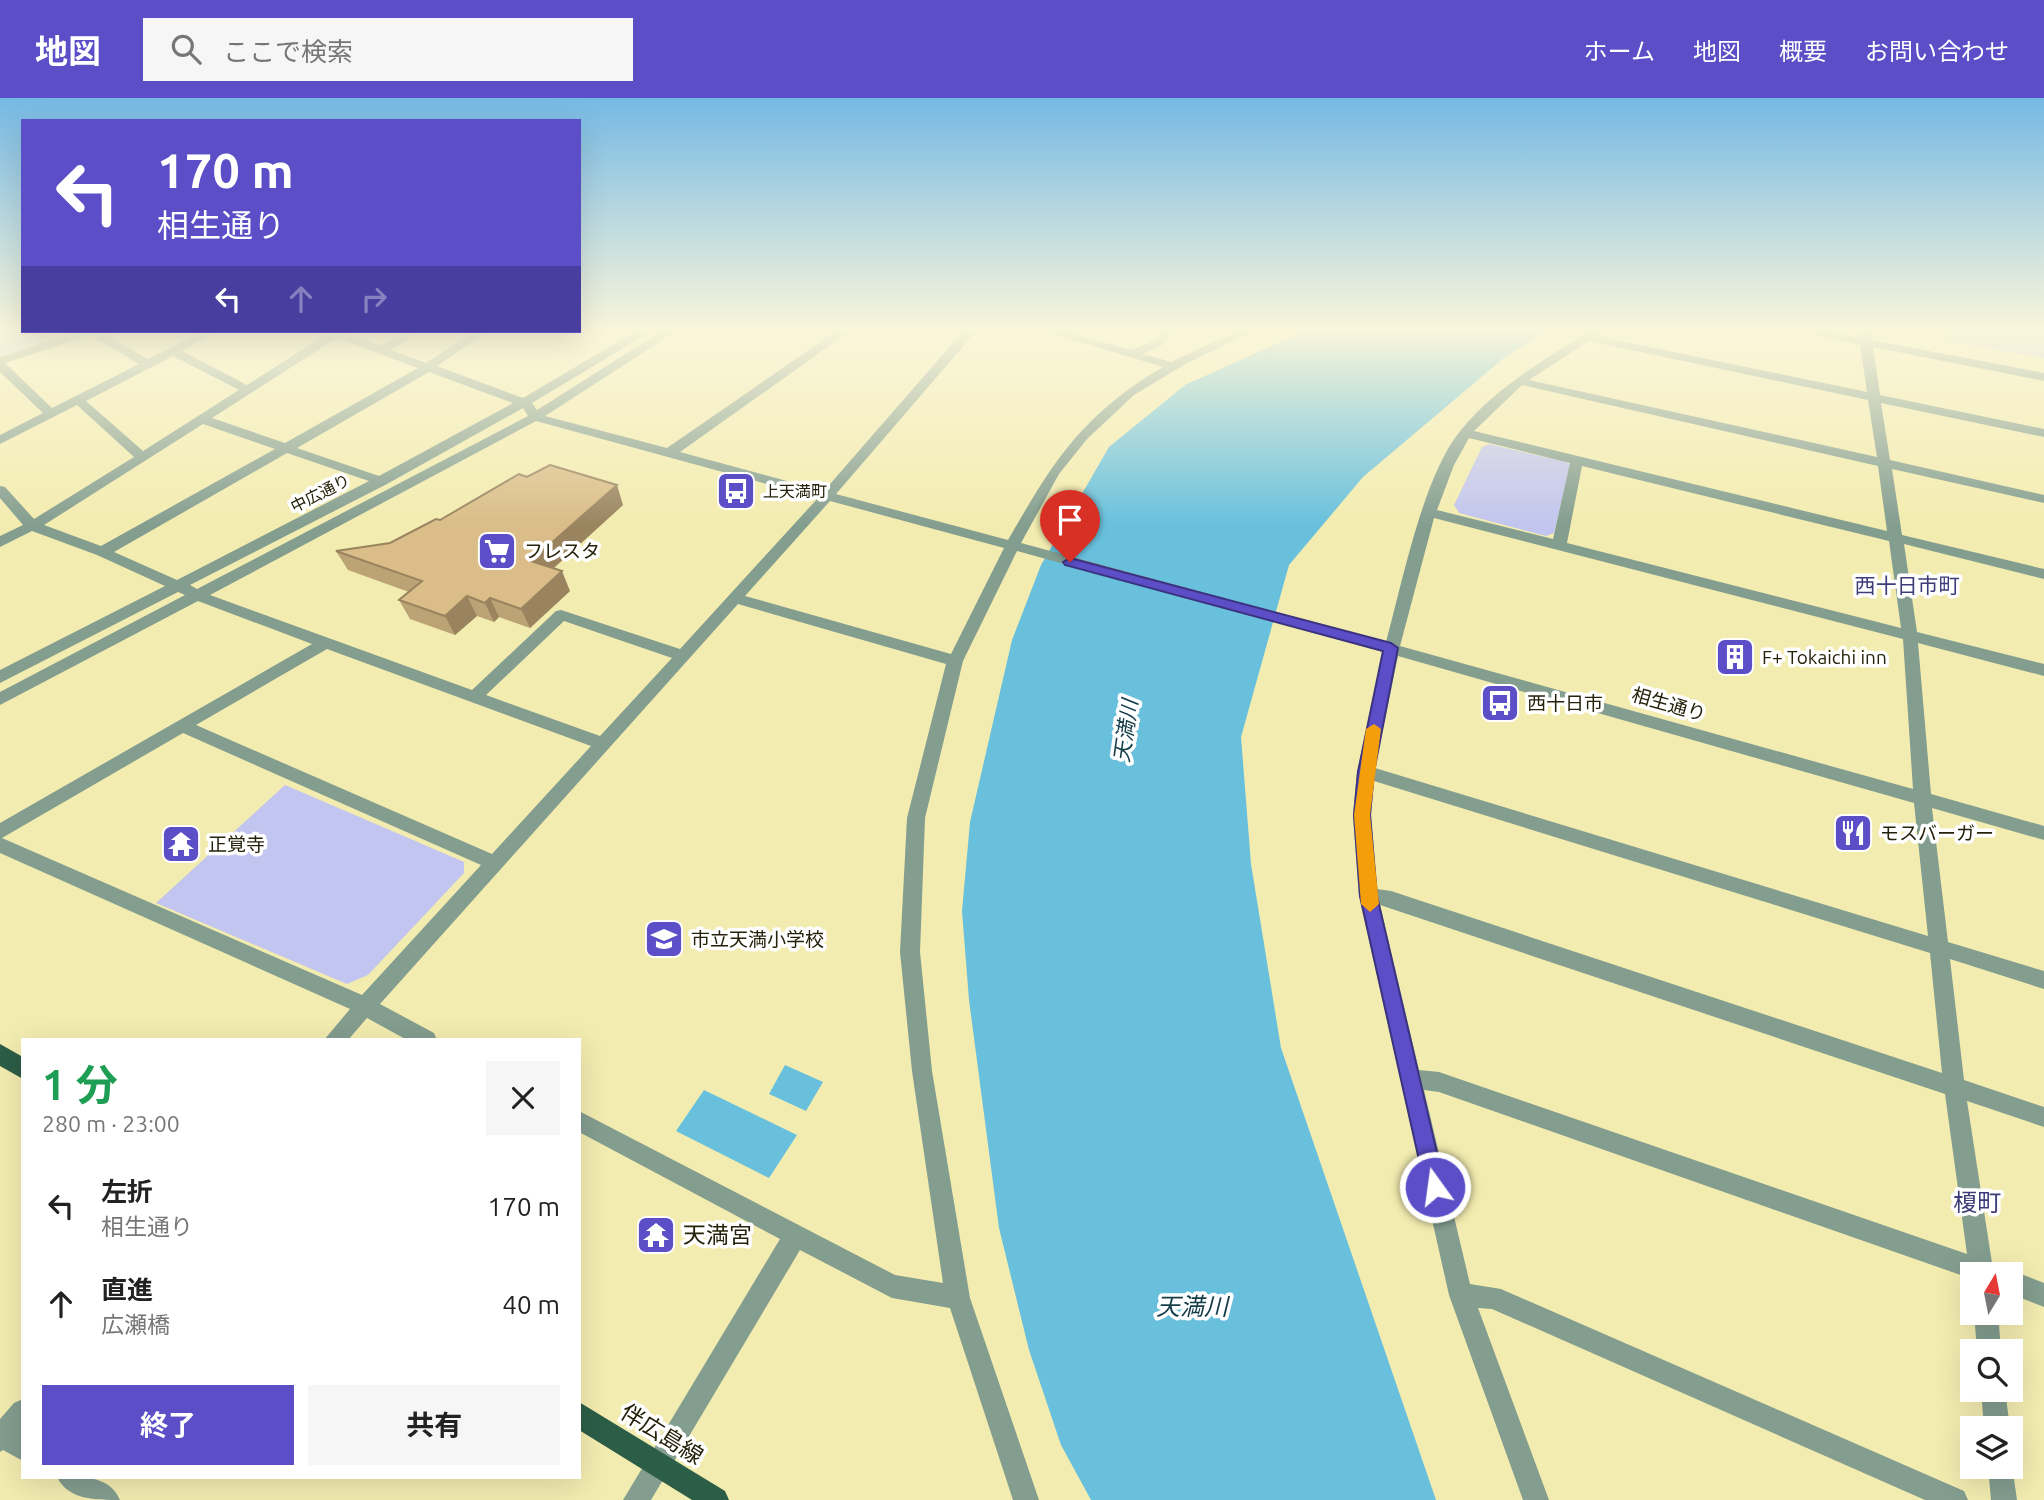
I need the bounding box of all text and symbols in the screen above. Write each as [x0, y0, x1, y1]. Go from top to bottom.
search box [143, 18, 633, 81]
icon: search [167, 30, 205, 68]
text: 地図 [35, 32, 101, 69]
text: ここで検索 [223, 37, 353, 66]
text: ホーム [1584, 38, 1655, 65]
text: 地図 [1693, 38, 1741, 65]
text: 概要 [1779, 38, 1827, 65]
text: お問い合わせ [1865, 38, 2009, 65]
text: 170 m [157, 142, 294, 197]
icon: left [42, 147, 133, 238]
text: 相生通り [157, 207, 285, 243]
icon: left [209, 280, 247, 318]
icon: ahead [282, 280, 320, 318]
icon: right [355, 280, 393, 318]
street label: 中広通り [287, 470, 353, 516]
bus stop icon: 上天満町 [715, 470, 757, 512]
place label: 上天満町 [763, 482, 827, 500]
pin [1040, 490, 1100, 562]
icon: arrive [1051, 501, 1089, 539]
supermarket icon: フレスタ [476, 530, 518, 572]
place label: フレスタ [524, 540, 600, 562]
district label: 西十日市町 [1855, 573, 1960, 597]
building icon: F+ Tokaichi inn [1714, 636, 1756, 678]
place label: F+ Tokaichi inn [1762, 646, 1887, 668]
bus stop icon: 西十日市 [1479, 682, 1521, 724]
street label: 相生通り [1629, 683, 1709, 725]
place label: 西十日市 [1527, 692, 1603, 714]
water label: 天満川 [1109, 696, 1142, 764]
restaurant icon: モスバーガー [1832, 812, 1874, 854]
place label: モスバーガー [1880, 822, 1994, 844]
temple icon: 正覚寺 [160, 823, 202, 865]
place label: 正覚寺 [208, 833, 265, 855]
school or university icon: 市立天満小学校 [643, 918, 685, 960]
place label: 市立天満小学校 [691, 928, 824, 950]
text: 1 分 [42, 1061, 118, 1108]
button: close [486, 1061, 560, 1135]
text: 280 m · 23:00 [42, 1111, 180, 1136]
position arrow [1398, 1150, 1472, 1224]
text: 左折 [101, 1177, 153, 1206]
icon: left [42, 1187, 80, 1225]
district label: 榎町 [1953, 1189, 2001, 1216]
text: 170 m [488, 1192, 560, 1221]
text: 相生通り [101, 1214, 193, 1239]
temple icon: 天満宮 [635, 1214, 677, 1256]
place label: 天満宮 [683, 1222, 752, 1247]
north arrow [1960, 1262, 2023, 1325]
map controls [1960, 1262, 2023, 1479]
text: 直進 [101, 1275, 153, 1304]
icon: ahead [42, 1285, 80, 1323]
text: 40 m [502, 1290, 560, 1319]
water label: 天満川 [1156, 1293, 1231, 1320]
text: 広瀬橋 [101, 1312, 170, 1337]
button: search [1960, 1339, 2023, 1402]
button: 終了 [42, 1385, 294, 1465]
button: 共有 [308, 1385, 560, 1465]
street label: 伴広島線 [617, 1399, 708, 1469]
button: layers [1960, 1416, 2023, 1479]

